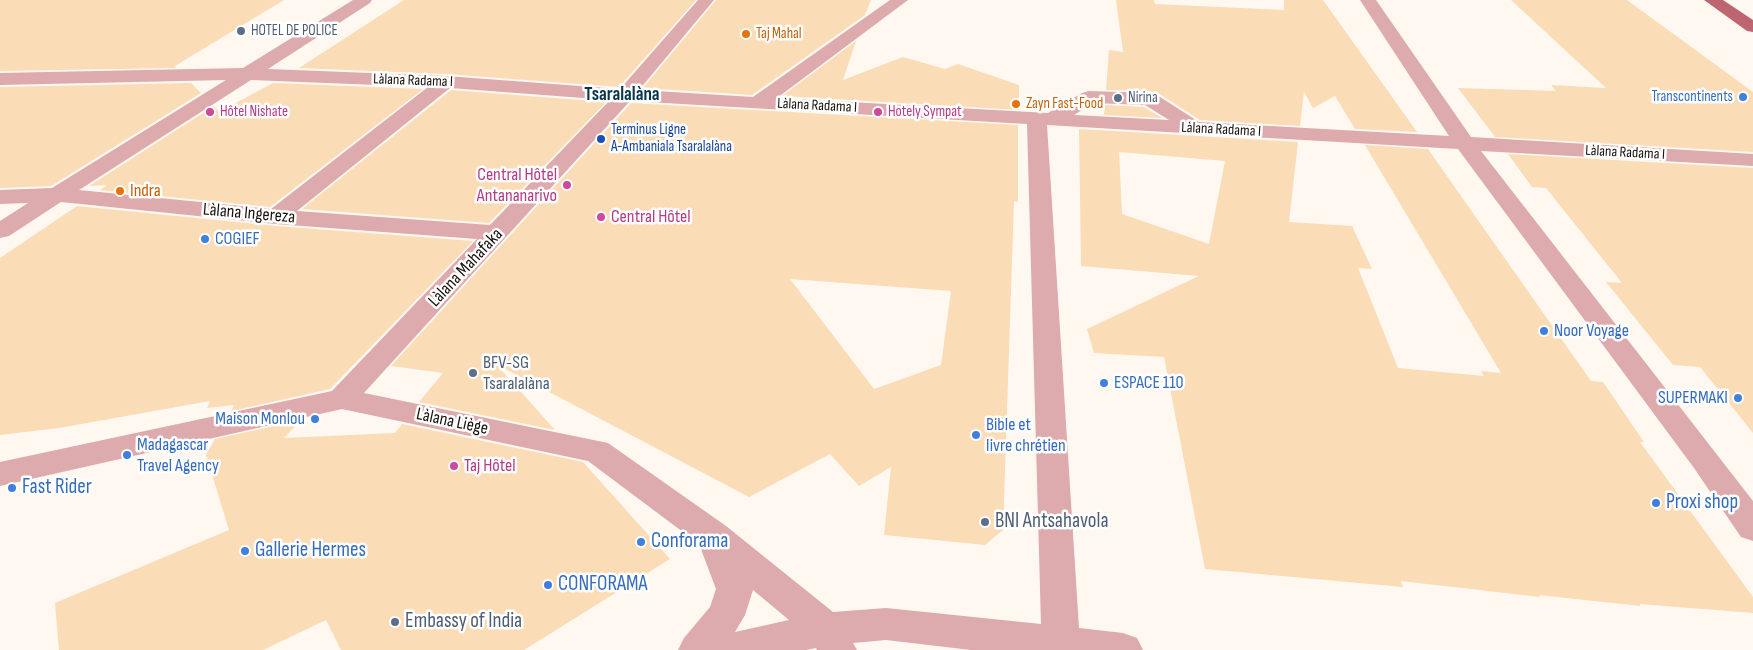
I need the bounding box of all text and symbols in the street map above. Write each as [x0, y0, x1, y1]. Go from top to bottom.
place label: HOTEL DE POLICE [251, 22, 338, 40]
marker: HOTEL DE POLICE [235, 25, 247, 37]
place label: Taj Mahal [756, 25, 802, 43]
marker: Taj Mahal [740, 28, 752, 40]
street label: Làlana Radama I [373, 71, 453, 91]
district label: Tsaralalàna [584, 84, 660, 106]
place label: Transcontinents [1651, 88, 1733, 106]
place label: Nirina [1128, 89, 1158, 107]
marker: Transcontinents [1737, 91, 1749, 103]
marker: Nirina [1112, 92, 1124, 104]
street label: Làlana Radama I [777, 95, 857, 117]
place label: Zayn Fast-Food [1026, 95, 1103, 113]
marker: Zayn Fast-Food [1010, 98, 1022, 110]
place label: Hôtel Nishate [220, 103, 288, 121]
place label: Hotely Sympat [888, 103, 962, 121]
marker: Hôtel Nishate [204, 106, 216, 118]
marker: Hotely Sympat [872, 106, 884, 118]
street label: Làlana Radama I [1181, 119, 1261, 141]
place label: Terminus Ligne A-Ambaniala Tsaralalàna [611, 121, 732, 156]
marker: Terminus Ligne A-Ambaniala Tsaralalàna [595, 133, 607, 145]
street label: Làlana Radama I [1585, 142, 1665, 164]
place label: Central Hôtel Antananarivo [477, 164, 557, 206]
marker: Central Hôtel Antananarivo [561, 179, 573, 191]
place label: Indra [130, 180, 161, 202]
marker: Indra [114, 185, 126, 197]
street label: Làlana Ingereza [202, 199, 296, 229]
place label: Central Hôtel [611, 206, 691, 228]
marker: Central Hôtel [595, 211, 607, 223]
street label: Làlana Mahafaka [424, 224, 508, 312]
place label: COGIEF [215, 228, 260, 250]
marker: COGIEF [199, 233, 211, 245]
place label: Noor Voyage [1554, 320, 1629, 342]
marker: Noor Voyage [1538, 325, 1550, 337]
place label: BFV-SG Tsaralalàna [483, 352, 550, 394]
marker: BFV-SG Tsaralalàna [467, 367, 479, 379]
place label: ESPACE 110 [1114, 372, 1183, 394]
marker: ESPACE 110 [1098, 377, 1110, 389]
place label: SUPERMAKI [1658, 387, 1728, 409]
marker: SUPERMAKI [1732, 392, 1744, 404]
street label: Làlana Liège [414, 404, 490, 440]
place label: Maison Monlou [215, 408, 305, 430]
marker: Maison Monlou [309, 413, 321, 425]
place label: Bible et livre chrétien [986, 414, 1066, 456]
marker: Bible et livre chrétien [970, 429, 982, 441]
place label: Madagascar Travel Agency [137, 434, 219, 476]
marker: Madagascar Travel Agency [121, 449, 133, 461]
place label: Taj Hôtel [464, 455, 516, 477]
marker: Taj Hôtel [448, 460, 460, 472]
place label: Fast Rider [22, 475, 92, 501]
marker: Fast Rider [6, 482, 18, 494]
place label: Proxi shop [1666, 490, 1738, 516]
marker: Proxi shop [1650, 497, 1662, 509]
place label: BNI Antsahavola [995, 509, 1109, 535]
marker: BNI Antsahavola [979, 516, 991, 528]
place label: Conforama [651, 529, 728, 555]
marker: Conforama [635, 536, 647, 548]
place label: Gallerie Hermes [255, 538, 366, 564]
marker: Gallerie Hermes [239, 545, 251, 557]
place label: CONFORAMA [558, 572, 647, 598]
marker: CONFORAMA [542, 579, 554, 591]
place label: Embassy of India [405, 609, 522, 635]
marker: Embassy of India [389, 616, 401, 628]

